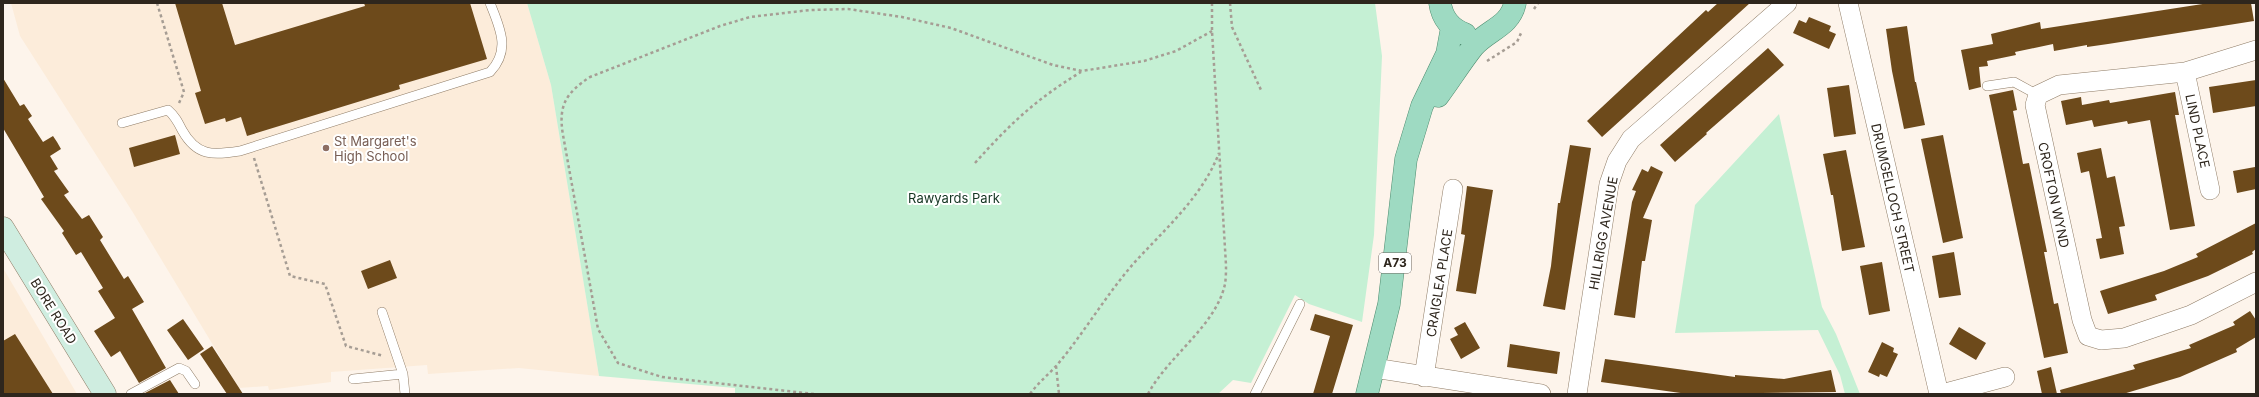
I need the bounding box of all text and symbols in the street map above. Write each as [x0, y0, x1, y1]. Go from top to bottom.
street label: LIND PLACE [2182, 93, 2214, 169]
street label: DRUMGELLOCH STREET [1868, 122, 1918, 274]
place label: St Margaret's High School [334, 133, 417, 164]
street label: CROFTON WYND [2035, 141, 2073, 249]
marker: St Margaret's High School [321, 143, 331, 153]
street label: HILLRIGG AVENUE [1585, 175, 1621, 291]
park label: Rawyards Park [908, 190, 1000, 206]
street label: CRAIGLEA PLACE [1423, 228, 1455, 338]
road number: A73 [1379, 253, 1411, 273]
street label: BORE ROAD [27, 275, 81, 347]

